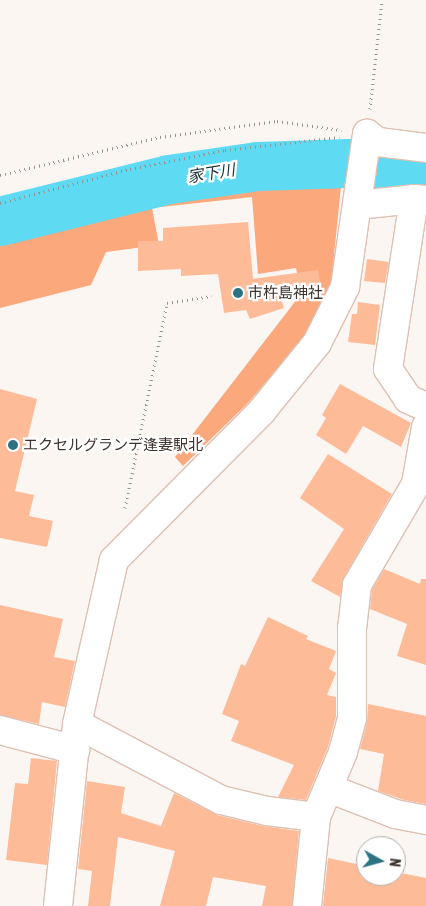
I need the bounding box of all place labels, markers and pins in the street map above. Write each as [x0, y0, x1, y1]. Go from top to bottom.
place label: 市杵島神社 [248, 284, 323, 302]
marker: 市杵島神社 [232, 287, 244, 299]
place label: エクセルグランデ逢妻駅北 [23, 436, 203, 454]
marker: エクセルグランデ逢妻駅北 [7, 439, 19, 451]

